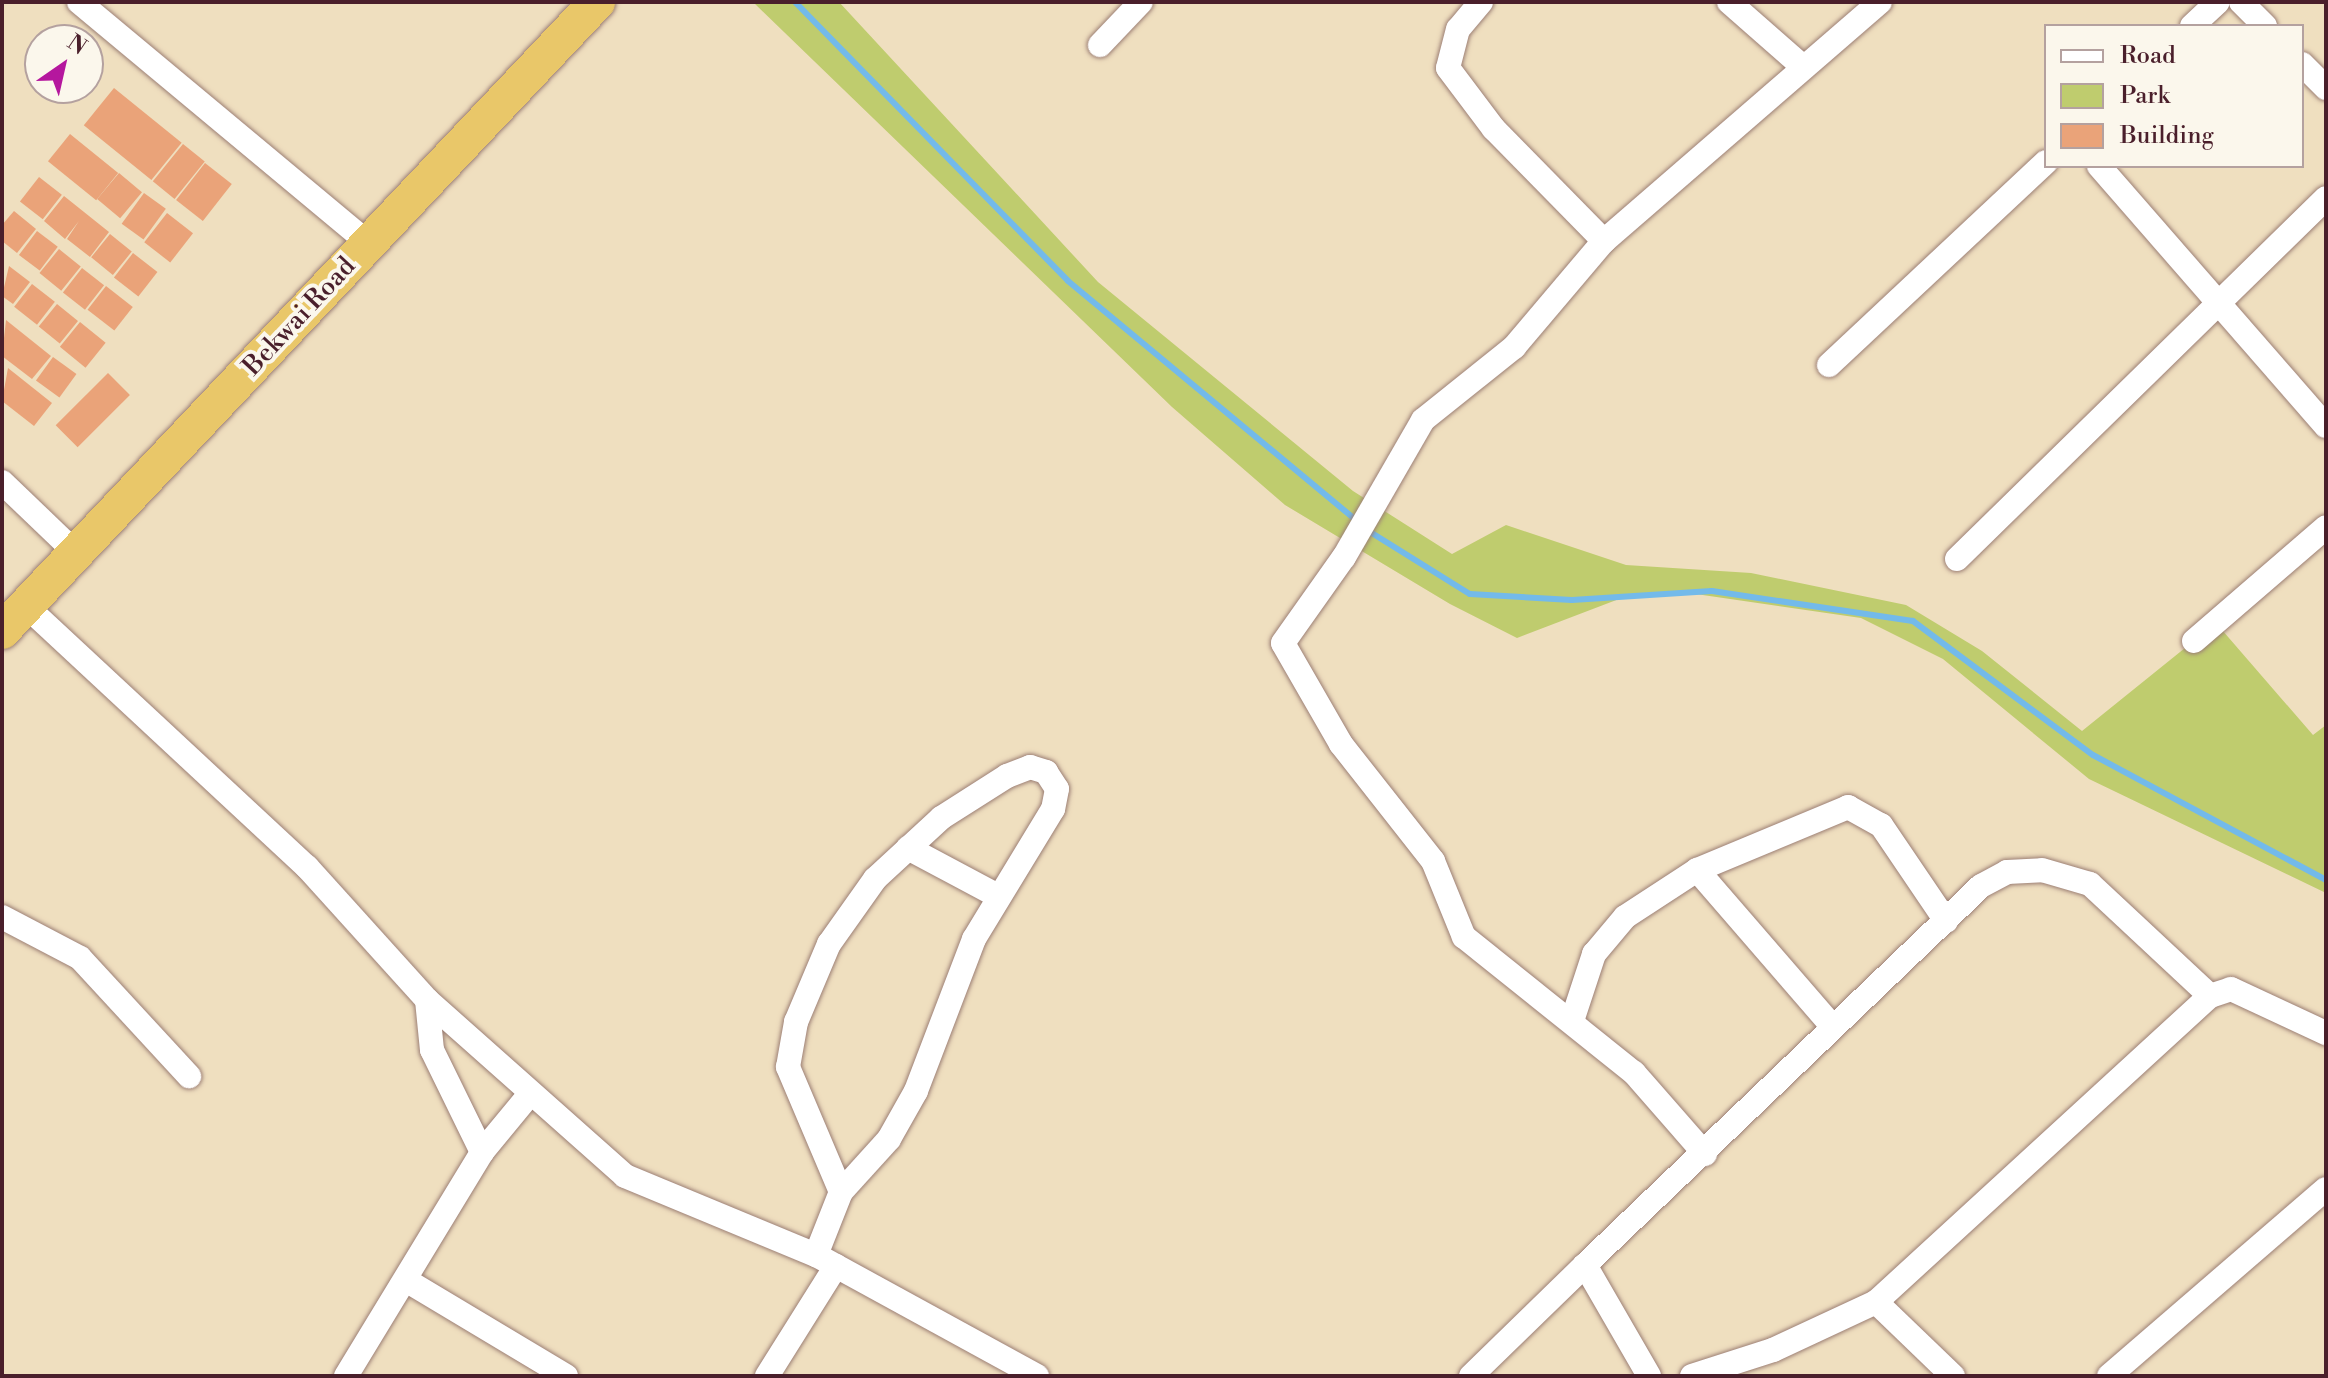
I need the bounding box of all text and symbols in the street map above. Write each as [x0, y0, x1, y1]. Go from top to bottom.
north arrow [24, 24, 104, 104]
legend [2044, 24, 2304, 168]
text: N [62, 29, 91, 61]
text: Road [2120, 41, 2176, 71]
text: Park [2120, 81, 2170, 111]
text: Building [2120, 121, 2214, 151]
street label: Bekwai Road [237, 251, 363, 383]

